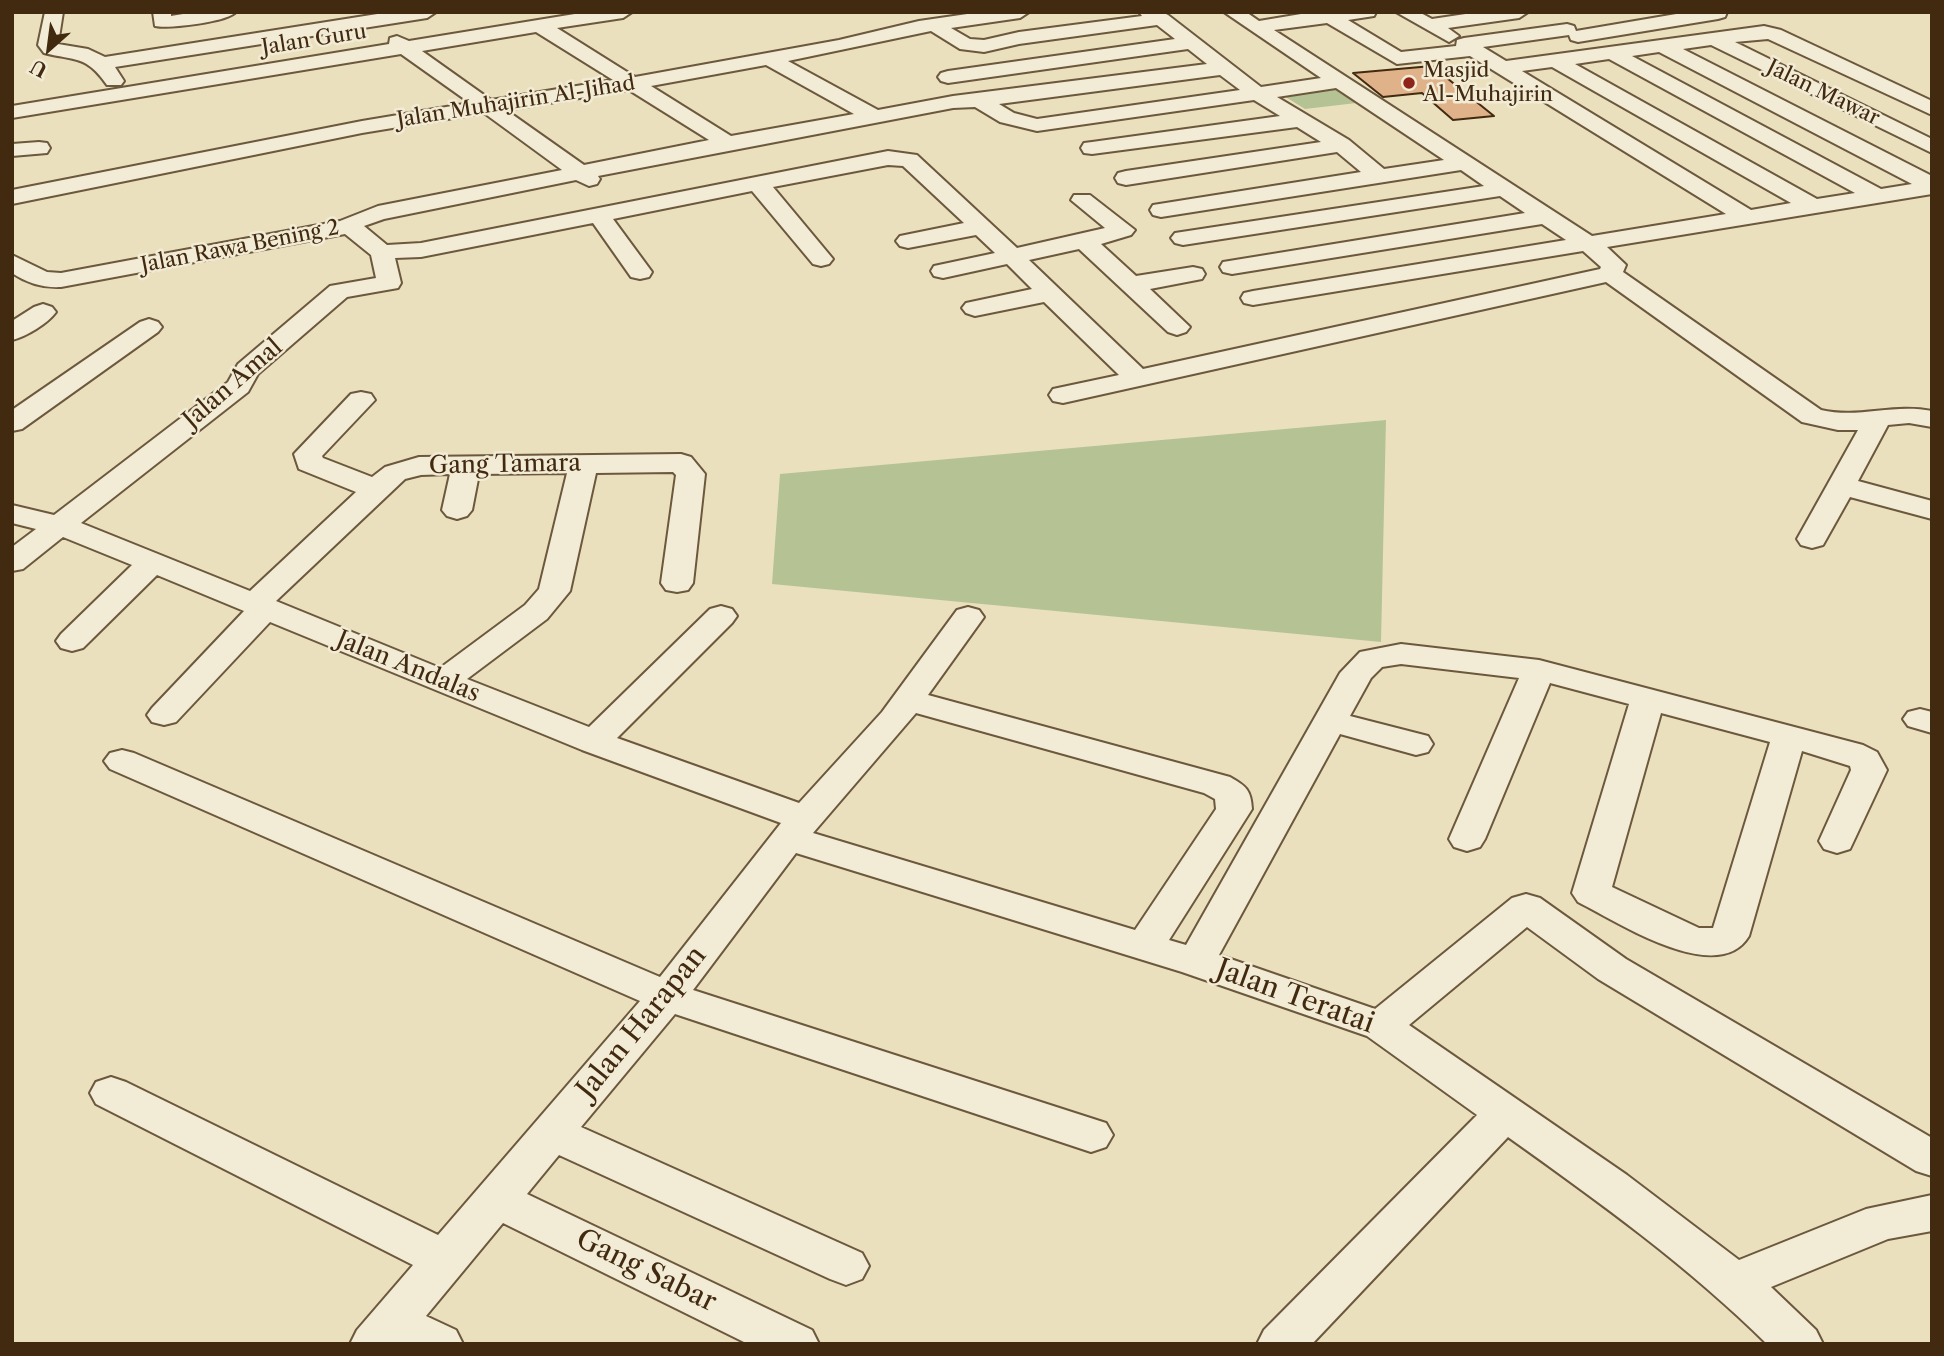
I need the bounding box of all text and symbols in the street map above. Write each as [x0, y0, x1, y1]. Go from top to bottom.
north arrow [14, 14, 84, 84]
street label: Jalan Guru [260, 19, 368, 61]
text: U [27, 54, 51, 82]
street label: Jalan Mawar [1762, 55, 1884, 131]
place label: Masjid Al-Muhajirin [1423, 58, 1553, 108]
street label: Jalan Muhajirin Al-Jihad [395, 71, 637, 133]
marker: Masjid Al-Muhajirin [1401, 75, 1417, 91]
street label: Jalan Rawa Bening 2 [139, 215, 341, 279]
street label: Jalan Amal [178, 333, 288, 435]
street label: Gang Tamara [429, 449, 581, 481]
street label: Jalan Andalas [332, 625, 484, 709]
street label: Jalan Harapan [570, 940, 714, 1106]
street label: Jalan Teratai [1211, 953, 1379, 1041]
street label: Gang Sabar [570, 1223, 722, 1319]

